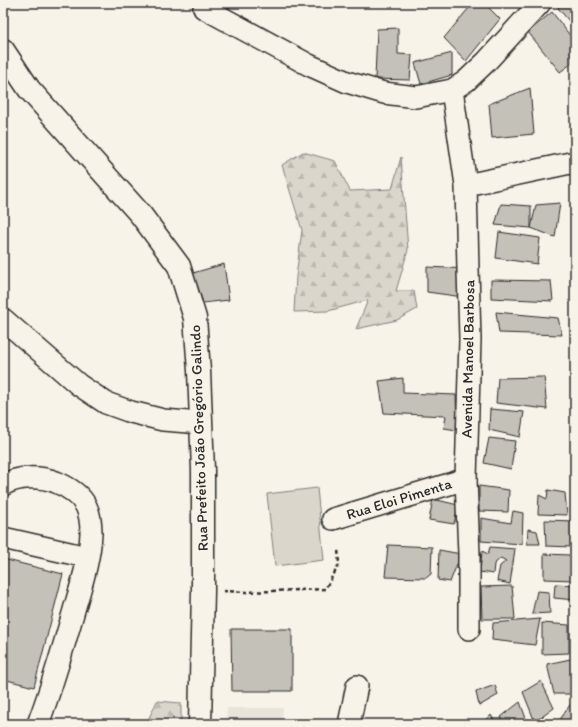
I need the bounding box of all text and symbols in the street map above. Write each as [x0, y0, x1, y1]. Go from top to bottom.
street label: Avenida Manoel Barbosa [458, 279, 478, 438]
street label: Rua Prefeito João Gregório Galindo [186, 325, 212, 551]
street label: Rua Eloi Pimenta [344, 474, 454, 524]

